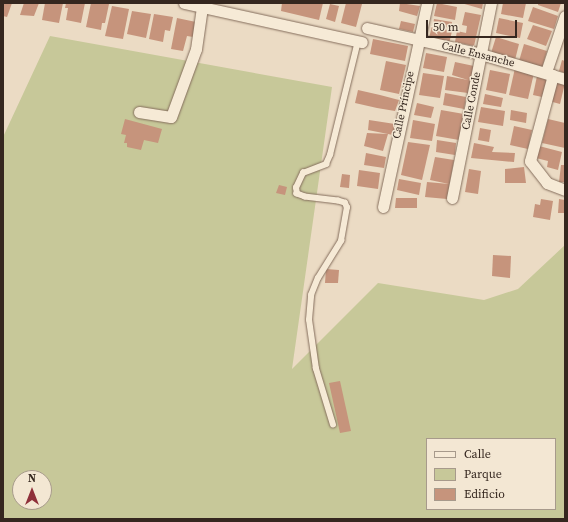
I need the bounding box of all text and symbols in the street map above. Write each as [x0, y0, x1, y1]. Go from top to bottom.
scale bar [428, 12, 519, 38]
text: 50 m [433, 19, 459, 35]
street label: Calle Ensanche [440, 40, 516, 70]
street label: Calle Príncipe [390, 70, 418, 140]
street label: Calle Conde [460, 71, 484, 131]
legend [426, 438, 556, 510]
text: Calle [464, 446, 491, 462]
text: Parque [464, 466, 502, 482]
north arrow [12, 470, 52, 510]
text: N [28, 471, 36, 486]
text: Edificio [464, 486, 505, 502]

